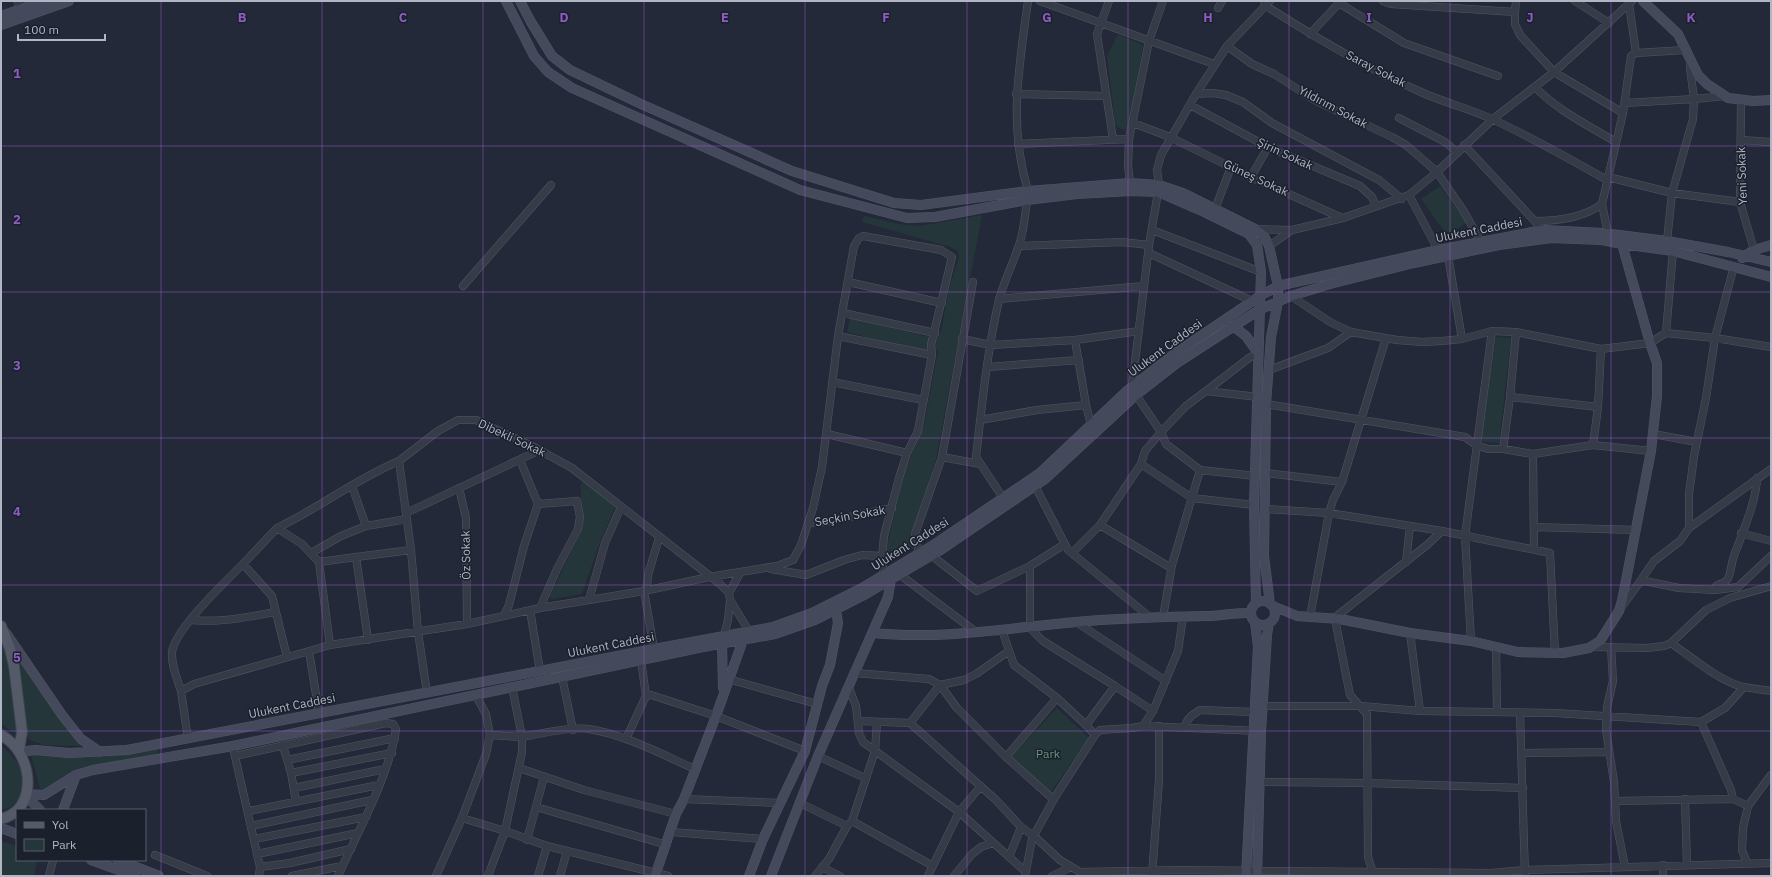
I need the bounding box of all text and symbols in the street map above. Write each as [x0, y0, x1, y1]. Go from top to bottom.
text: B [238, 9, 247, 26]
text: C [399, 9, 408, 26]
text: D [559, 9, 569, 26]
text: E [721, 9, 729, 26]
text: F [882, 9, 890, 26]
text: G [1042, 9, 1052, 26]
text: H [1203, 9, 1213, 26]
text: I [1366, 9, 1372, 26]
text: J [1526, 9, 1534, 26]
text: K [1686, 9, 1696, 26]
scale bar [18, 16, 105, 42]
text: 100 m [24, 22, 59, 37]
street label: Saray Sokak [1344, 47, 1409, 90]
text: 1 [13, 65, 21, 82]
street label: Yıldırım Sokak [1296, 82, 1371, 131]
street label: Şirin Sokak [1255, 134, 1316, 173]
street label: Yeni Sokak [1733, 146, 1750, 205]
street label: Güneş Sokak [1221, 156, 1292, 199]
text: 2 [13, 211, 21, 228]
street label: Ulukent Caddesi [1434, 214, 1524, 245]
street label: Ulukent Caddesi [1125, 316, 1205, 380]
text: 3 [13, 357, 21, 374]
street label: Dibekli Sokak [476, 415, 549, 460]
street label: Seçkin Sokak [814, 502, 887, 529]
text: 4 [13, 503, 21, 520]
street label: Ulukent Caddesi [868, 514, 951, 573]
street label: Öz Sokak [458, 529, 473, 580]
street label: Ulukent Caddesi [566, 629, 656, 660]
text: 5 [13, 649, 21, 666]
street label: Ulukent Caddesi [247, 690, 337, 721]
park label: Park [1036, 746, 1061, 761]
legend [16, 809, 146, 861]
text: Yol [52, 817, 69, 832]
text: Park [52, 837, 77, 852]

